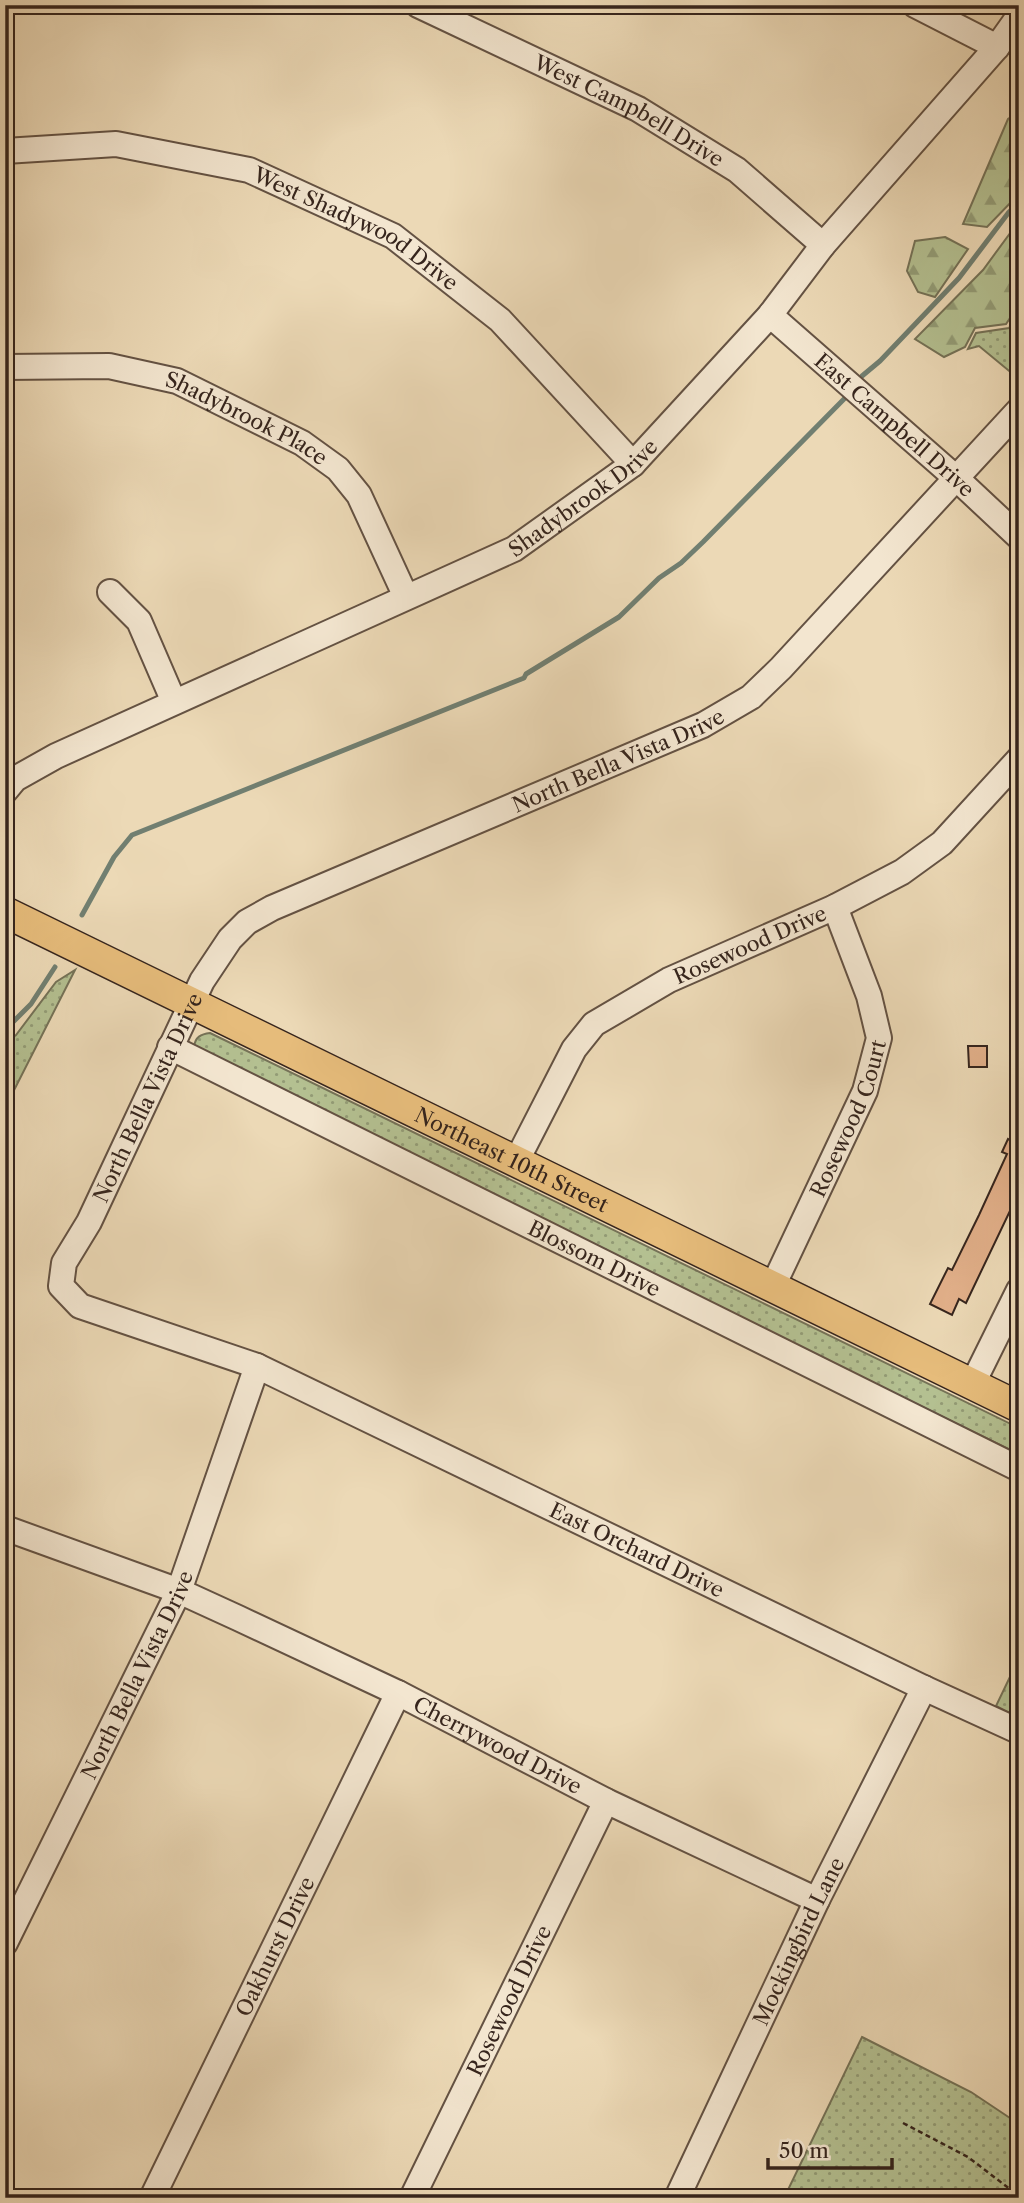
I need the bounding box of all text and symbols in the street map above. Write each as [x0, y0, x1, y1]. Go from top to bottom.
street label: West Campbell Drive [529, 49, 729, 171]
street label: West Shadywood Drive [249, 161, 463, 295]
street label: East Campbell Drive [810, 348, 980, 501]
street label: Shadybrook Place [163, 366, 332, 470]
street label: Shadybrook Drive [503, 434, 662, 562]
street label: North Bella Vista Drive [508, 703, 728, 817]
street label: Rosewood Drive [670, 900, 830, 989]
street label: North Bella Vista Drive [88, 989, 207, 1206]
street label: Rosewood Court [804, 1037, 891, 1201]
street label: Northeast 10th Street [411, 1102, 613, 1217]
street label: Blossom Drive [524, 1215, 665, 1301]
street label: East Orchard Drive [546, 1497, 728, 1602]
street label: North Bella Vista Drive [76, 1568, 198, 1783]
street label: Cherrywood Drive [409, 1691, 586, 1799]
street label: Mockingbird Lane [747, 1853, 849, 2029]
street label: Oakhurst Drive [230, 1872, 319, 2020]
street label: Rosewood Drive [461, 1921, 556, 2080]
scale bar [768, 2126, 893, 2170]
text: 50 m [779, 2138, 829, 2163]

